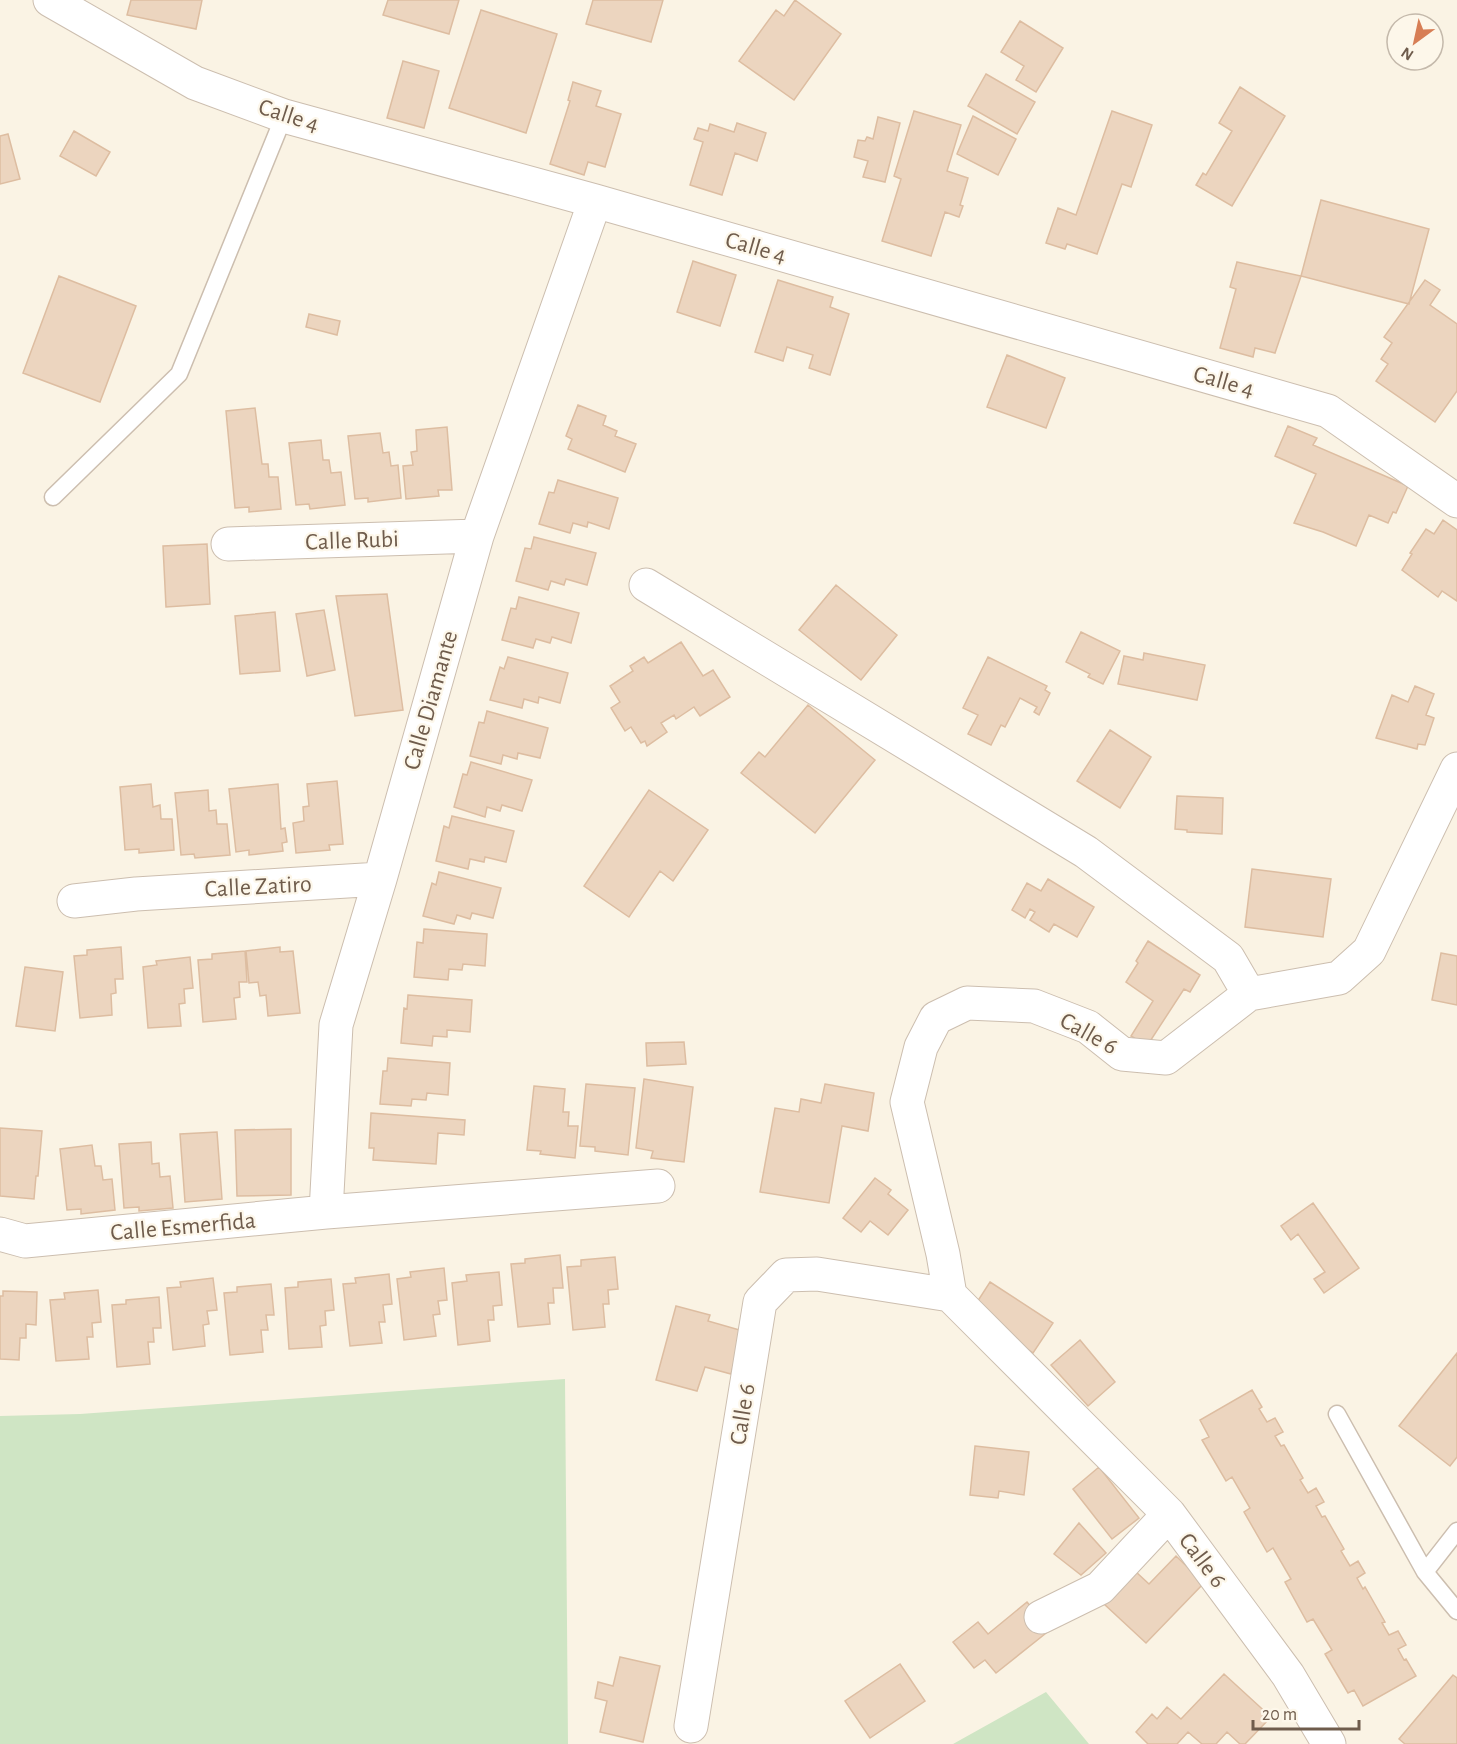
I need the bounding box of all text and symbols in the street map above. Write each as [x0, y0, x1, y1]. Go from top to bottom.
north arrow [1385, 12, 1445, 72]
text: N [1398, 44, 1416, 63]
street label: Calle 4 [256, 95, 322, 137]
street label: Calle 4 [723, 228, 789, 268]
street label: Calle 4 [1191, 362, 1257, 402]
street label: Calle Rubi [305, 527, 399, 555]
street label: Calle Diamante [400, 628, 462, 773]
street label: Calle Zatiro [204, 872, 312, 902]
street label: Calle 6 [1056, 1008, 1121, 1059]
street label: Calle Esmerfida [109, 1209, 257, 1245]
street label: Calle 6 [726, 1382, 760, 1447]
street label: Calle 6 [1174, 1529, 1230, 1592]
scale bar [1253, 1693, 1360, 1731]
text: 20 m [1262, 1706, 1297, 1724]

